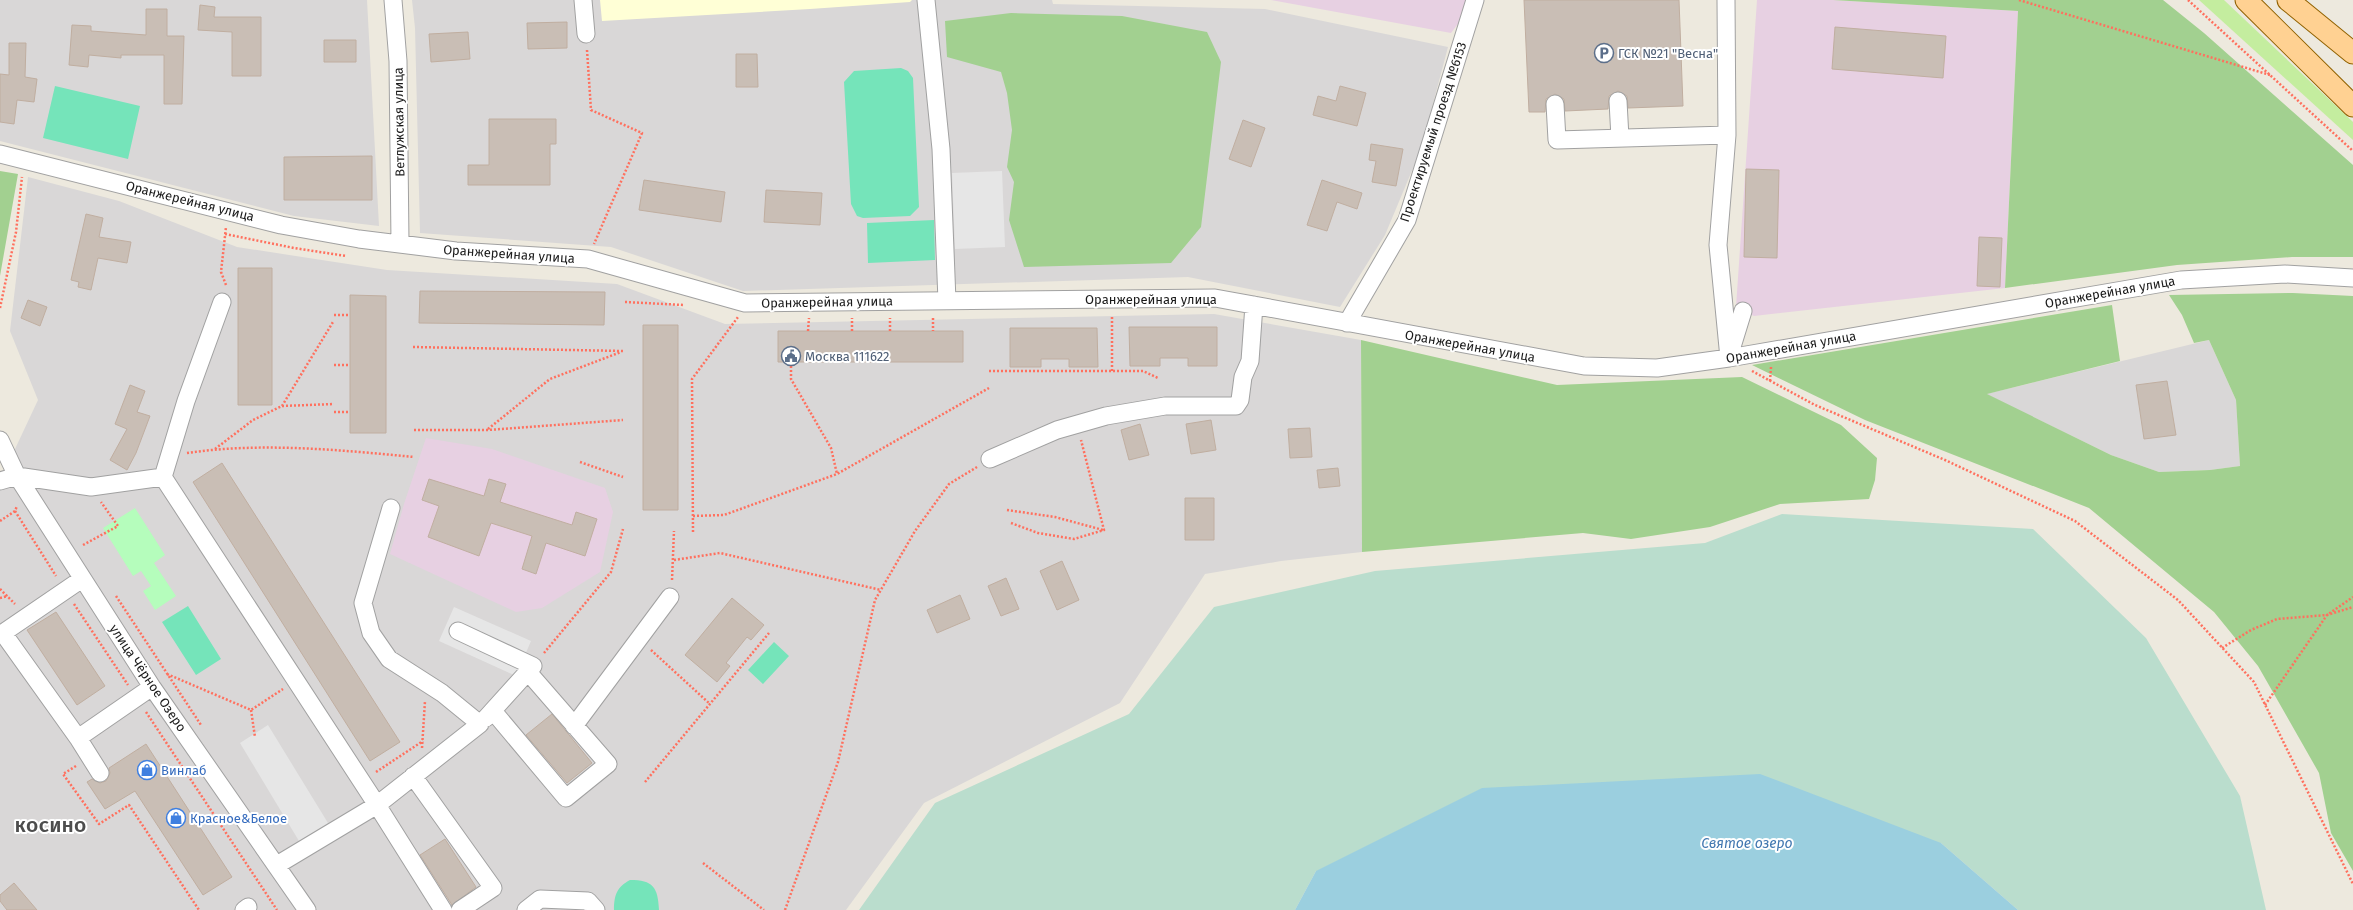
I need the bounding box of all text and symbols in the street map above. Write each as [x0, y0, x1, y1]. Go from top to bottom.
street label: Проектируемый проезд №6153 [1397, 40, 1469, 224]
parking icon: ГСК №21 "Весна" [1593, 42, 1615, 64]
place label: ГСК №21 "Весна" [1618, 46, 1718, 61]
street label: Ветлужская улица [391, 67, 407, 177]
street label: Оранжерейная улица [124, 178, 256, 224]
street label: Оранжерейная улица [443, 242, 575, 266]
street label: Оранжерейная улица [2044, 273, 2176, 311]
street label: Оранжерейная улица [1085, 292, 1217, 307]
street label: Оранжерейная улица [761, 293, 893, 311]
street label: Оранжерейная улица [1404, 327, 1536, 365]
street label: Оранжерейная улица [1725, 328, 1857, 366]
public building icon: Москва 111622 [780, 345, 802, 367]
place label: Москва 111622 [805, 349, 890, 364]
street label: улица Чёрное Озеро [107, 622, 189, 734]
shop icon: Винлаб [136, 759, 158, 781]
place label: Винлаб [161, 763, 207, 778]
shop icon: Красное&Белое [165, 807, 187, 829]
place label: Красное&Белое [190, 811, 287, 826]
district label: КОСИНО [15, 816, 87, 837]
water label: Святое озеро [1701, 835, 1793, 852]

